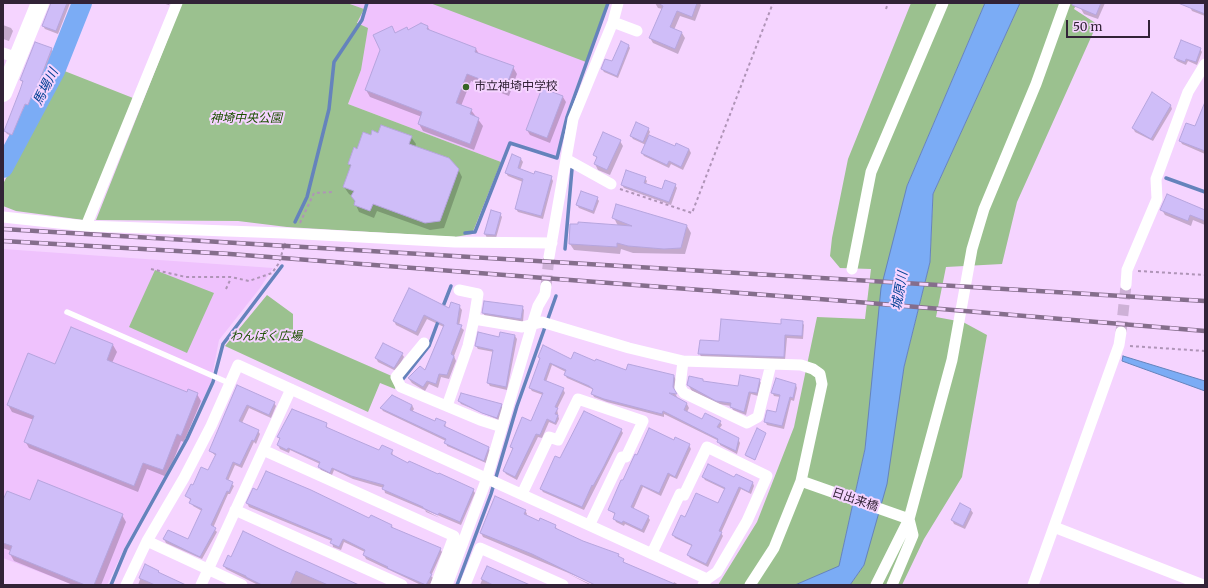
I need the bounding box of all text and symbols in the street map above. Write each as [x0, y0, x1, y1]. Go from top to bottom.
scale bar [1068, 12, 1152, 38]
text: 50 m [1073, 19, 1102, 34]
water label: 馬場川 [30, 66, 62, 108]
place label: 市立神埼中学校 [474, 80, 558, 94]
marker: 市立神埼中学校 [461, 82, 471, 92]
park label: 神埼中央公園 [210, 112, 282, 126]
water label: 城原川 [889, 270, 911, 312]
park label: わんぱく広場 [230, 330, 302, 344]
street label: 日出来橋 [830, 485, 880, 515]

